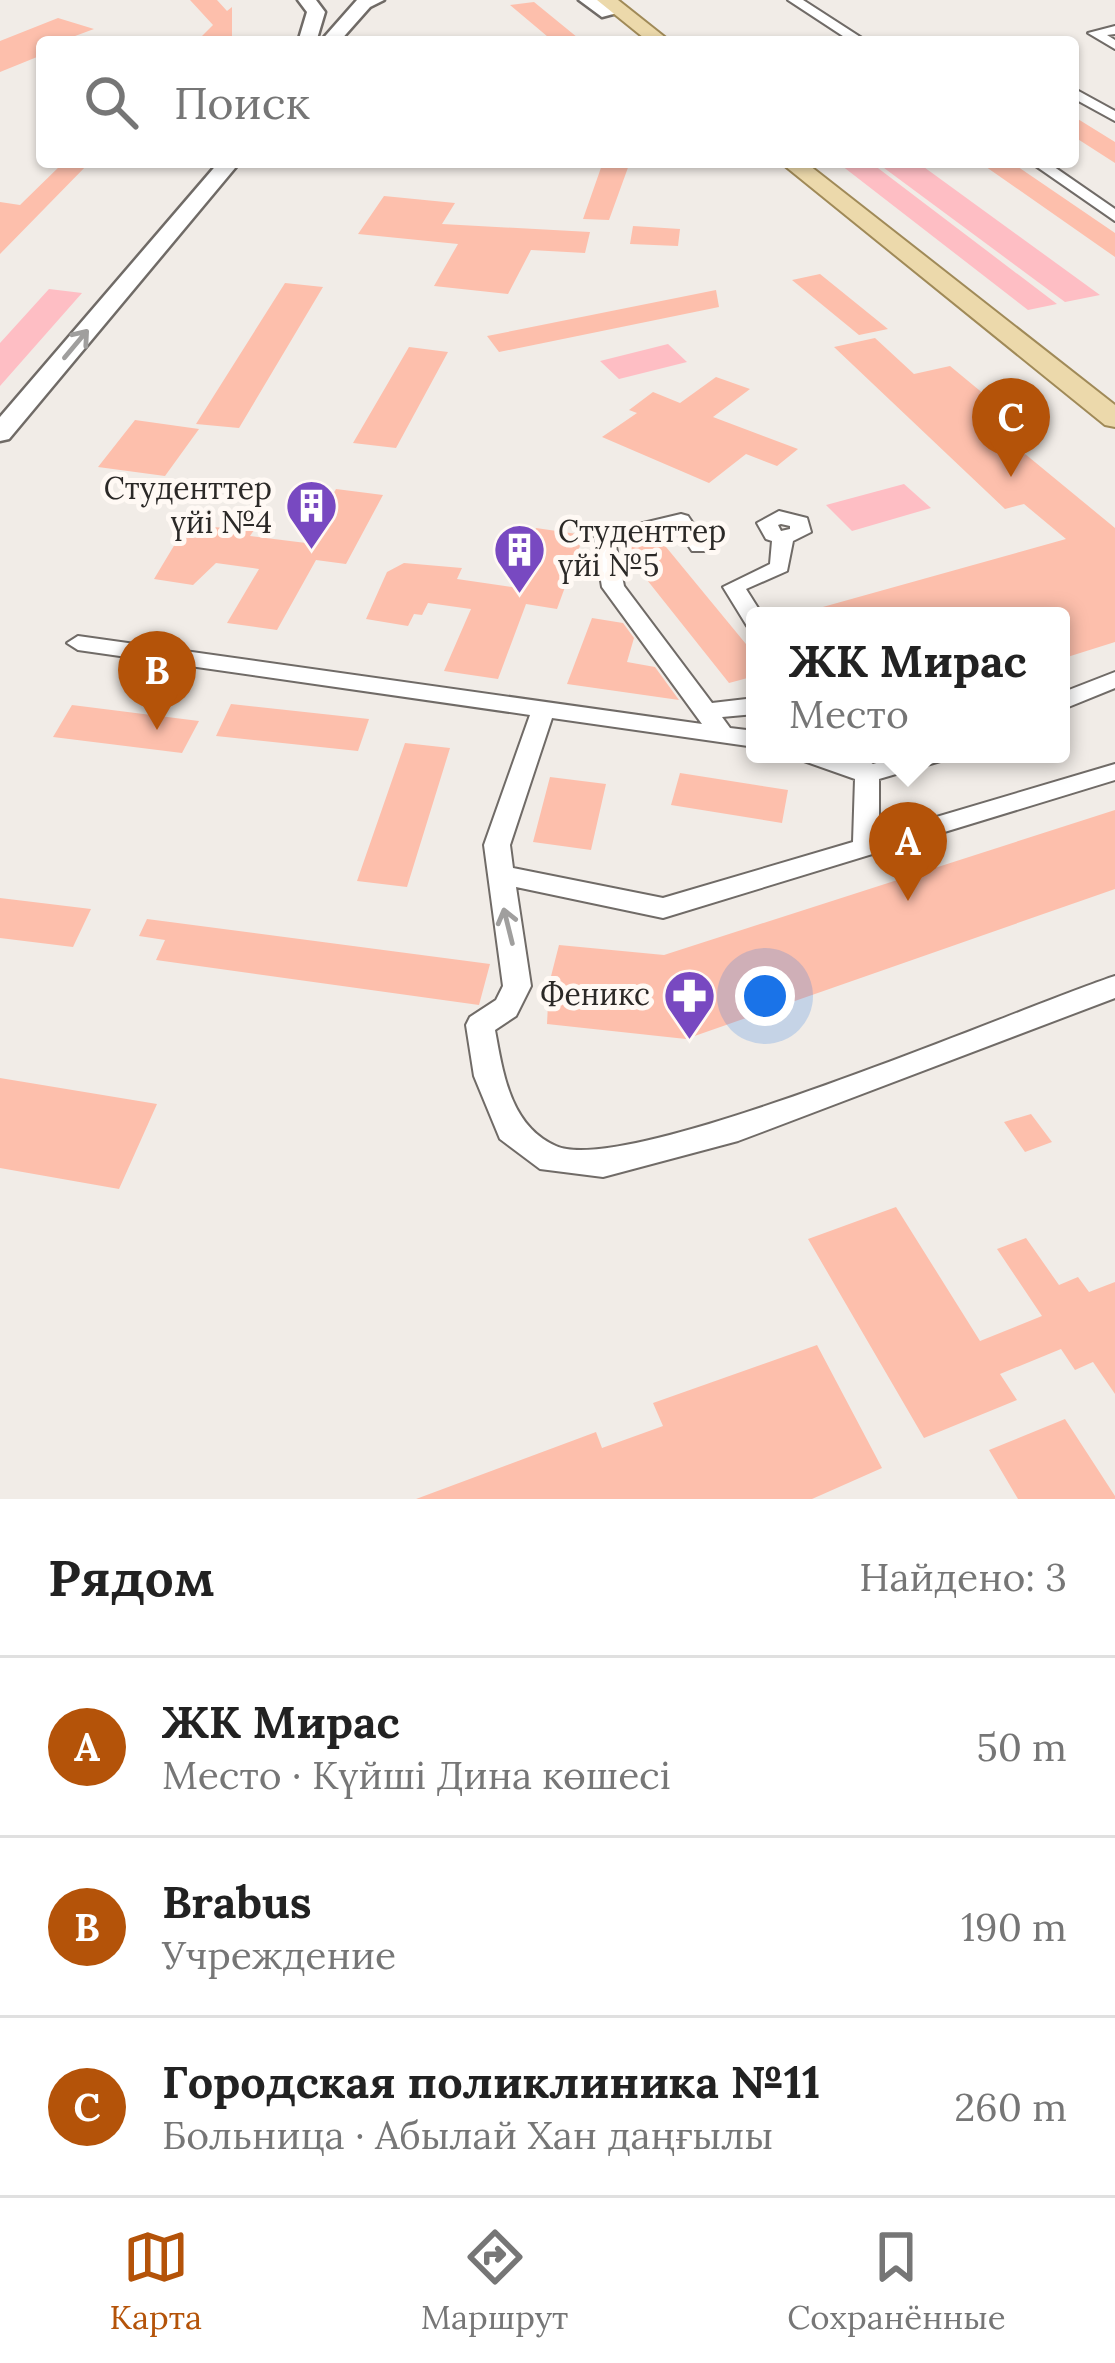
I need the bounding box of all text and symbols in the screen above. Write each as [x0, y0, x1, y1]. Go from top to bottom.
search box [36, 36, 1079, 168]
icon: search [78, 69, 144, 135]
text: Поиск [174, 74, 310, 131]
one-way arrow [61, 329, 89, 360]
pin: C [972, 378, 1050, 477]
place label: Студенттер үйі №4 [104, 469, 272, 541]
building icon: Студенттер үйі №4 [283, 478, 339, 552]
place label: Студенттер үйі №5 [558, 512, 726, 584]
building icon: Студенттер үйі №5 [491, 521, 547, 595]
popup [746, 607, 1070, 763]
pin: B [118, 631, 196, 730]
text: ЖК Мирас [789, 632, 1027, 689]
text: Место [789, 689, 909, 739]
pin: A [869, 802, 947, 901]
one-way arrow [496, 907, 518, 945]
your location [735, 966, 795, 1026]
pharmacy icon: Феникс [661, 967, 717, 1041]
place label: Феникс [540, 975, 650, 1013]
text: Рядом [48, 1545, 214, 1610]
text: Найдено: 3 [859, 1552, 1067, 1602]
text: ЖК Мирас [162, 1693, 400, 1750]
text: A [74, 1722, 100, 1772]
text: 50 m [976, 1722, 1067, 1772]
text: Место · Күйші Дина көшесі [162, 1750, 671, 1800]
text: Brabus [162, 1873, 312, 1930]
text: B [74, 1902, 100, 1952]
text: 190 m [961, 1902, 1067, 1952]
text: Учреждение [162, 1930, 396, 1980]
text: Городская поликлиника №11 [162, 2053, 820, 2110]
text: C [74, 2082, 100, 2132]
text: 260 m [954, 2082, 1067, 2132]
text: Больница · Абылай Хан даңғылы [162, 2110, 773, 2160]
tab: Карта [109, 2224, 202, 2338]
tab: Маршрут [421, 2224, 568, 2338]
tab: Сохранённые [787, 2224, 1006, 2338]

